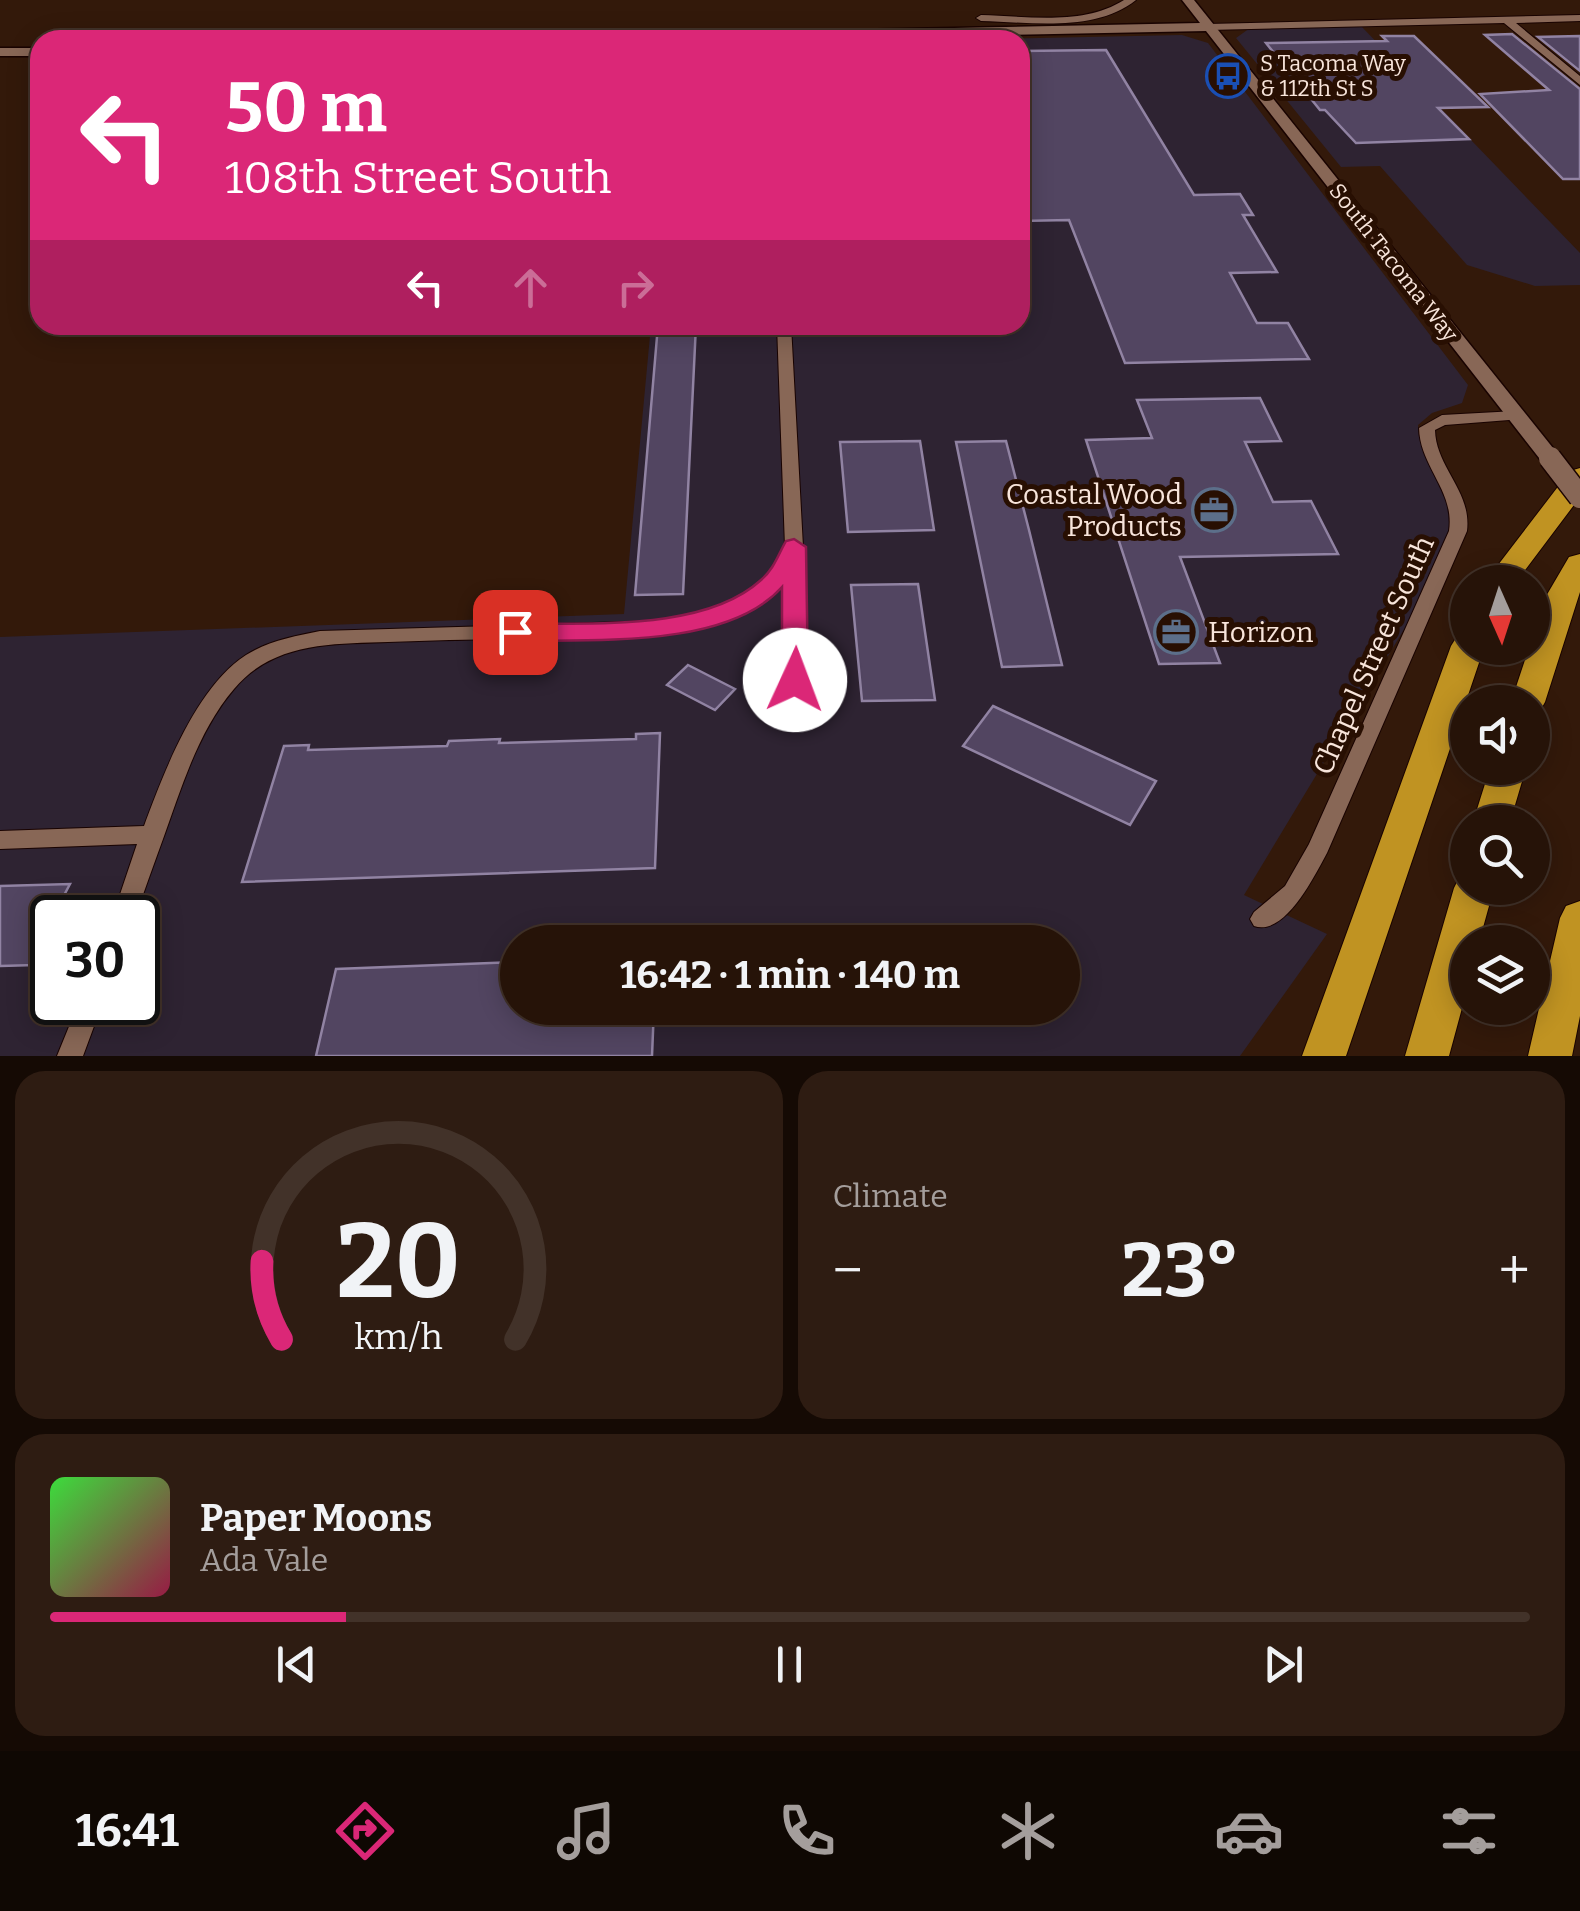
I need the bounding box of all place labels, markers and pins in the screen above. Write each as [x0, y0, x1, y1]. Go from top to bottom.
place label: S Tacoma Way & 112th St S [1260, 50, 1406, 102]
bus stop icon: S Tacoma Way & 112th St S [1205, 53, 1251, 99]
place label: Coastal Wood Products [1006, 478, 1182, 543]
office icon: Coastal Wood Products [1191, 487, 1237, 533]
pin [473, 590, 558, 675]
office icon: Horizon [1153, 609, 1199, 655]
place label: Horizon [1208, 616, 1314, 649]

